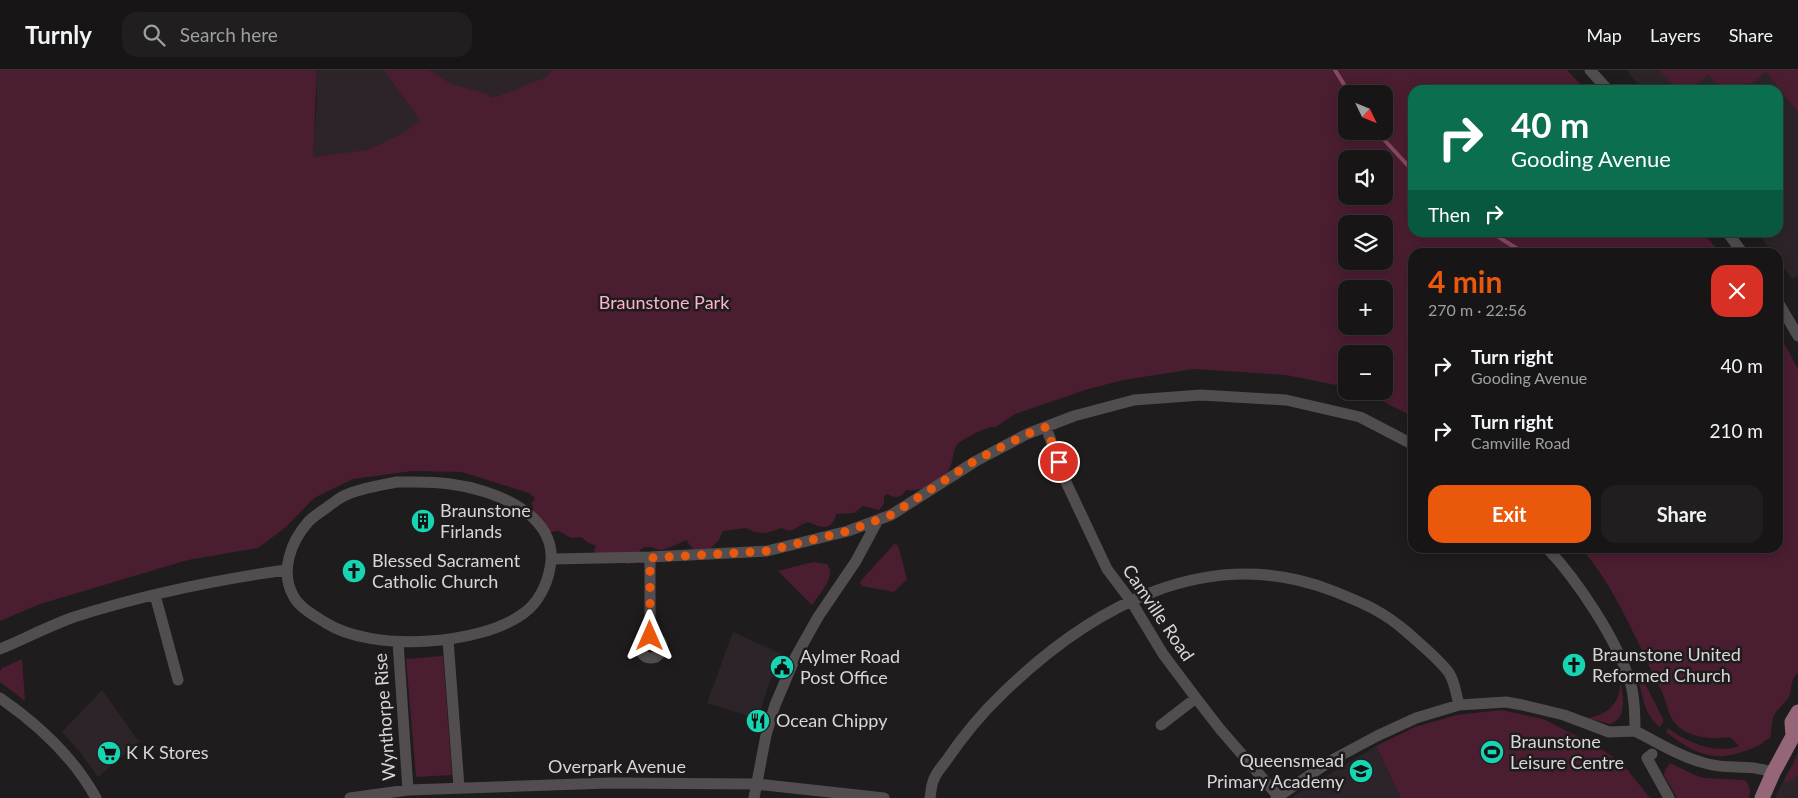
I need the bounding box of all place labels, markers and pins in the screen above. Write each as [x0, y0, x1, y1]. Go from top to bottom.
pin [1038, 441, 1080, 483]
place label: Braunstone Firlands [440, 499, 531, 542]
building icon: Braunstone Firlands [410, 508, 436, 534]
place label: Blessed Sacrament Catholic Church [372, 549, 521, 592]
church icon: Blessed Sacrament Catholic Church [341, 558, 367, 584]
place label: Braunstone United Reformed Church [1592, 643, 1741, 686]
place label: Aylmer Road Post Office [800, 645, 900, 688]
church icon: Braunstone United Reformed Church [1561, 652, 1587, 678]
public building icon: Aylmer Road Post Office [769, 654, 795, 680]
restaurant icon: Ocean Chippy [745, 708, 771, 734]
place label: Ocean Chippy [776, 709, 888, 731]
place label: Braunstone Leisure Centre [1510, 730, 1624, 773]
sports icon: Braunstone Leisure Centre [1479, 739, 1505, 765]
supermarket icon: K K Stores [96, 740, 122, 766]
place label: K K Stores [126, 741, 209, 763]
place label: Queensmead Primary Academy [1206, 749, 1345, 792]
school or university icon: Queensmead Primary Academy [1348, 758, 1374, 784]

